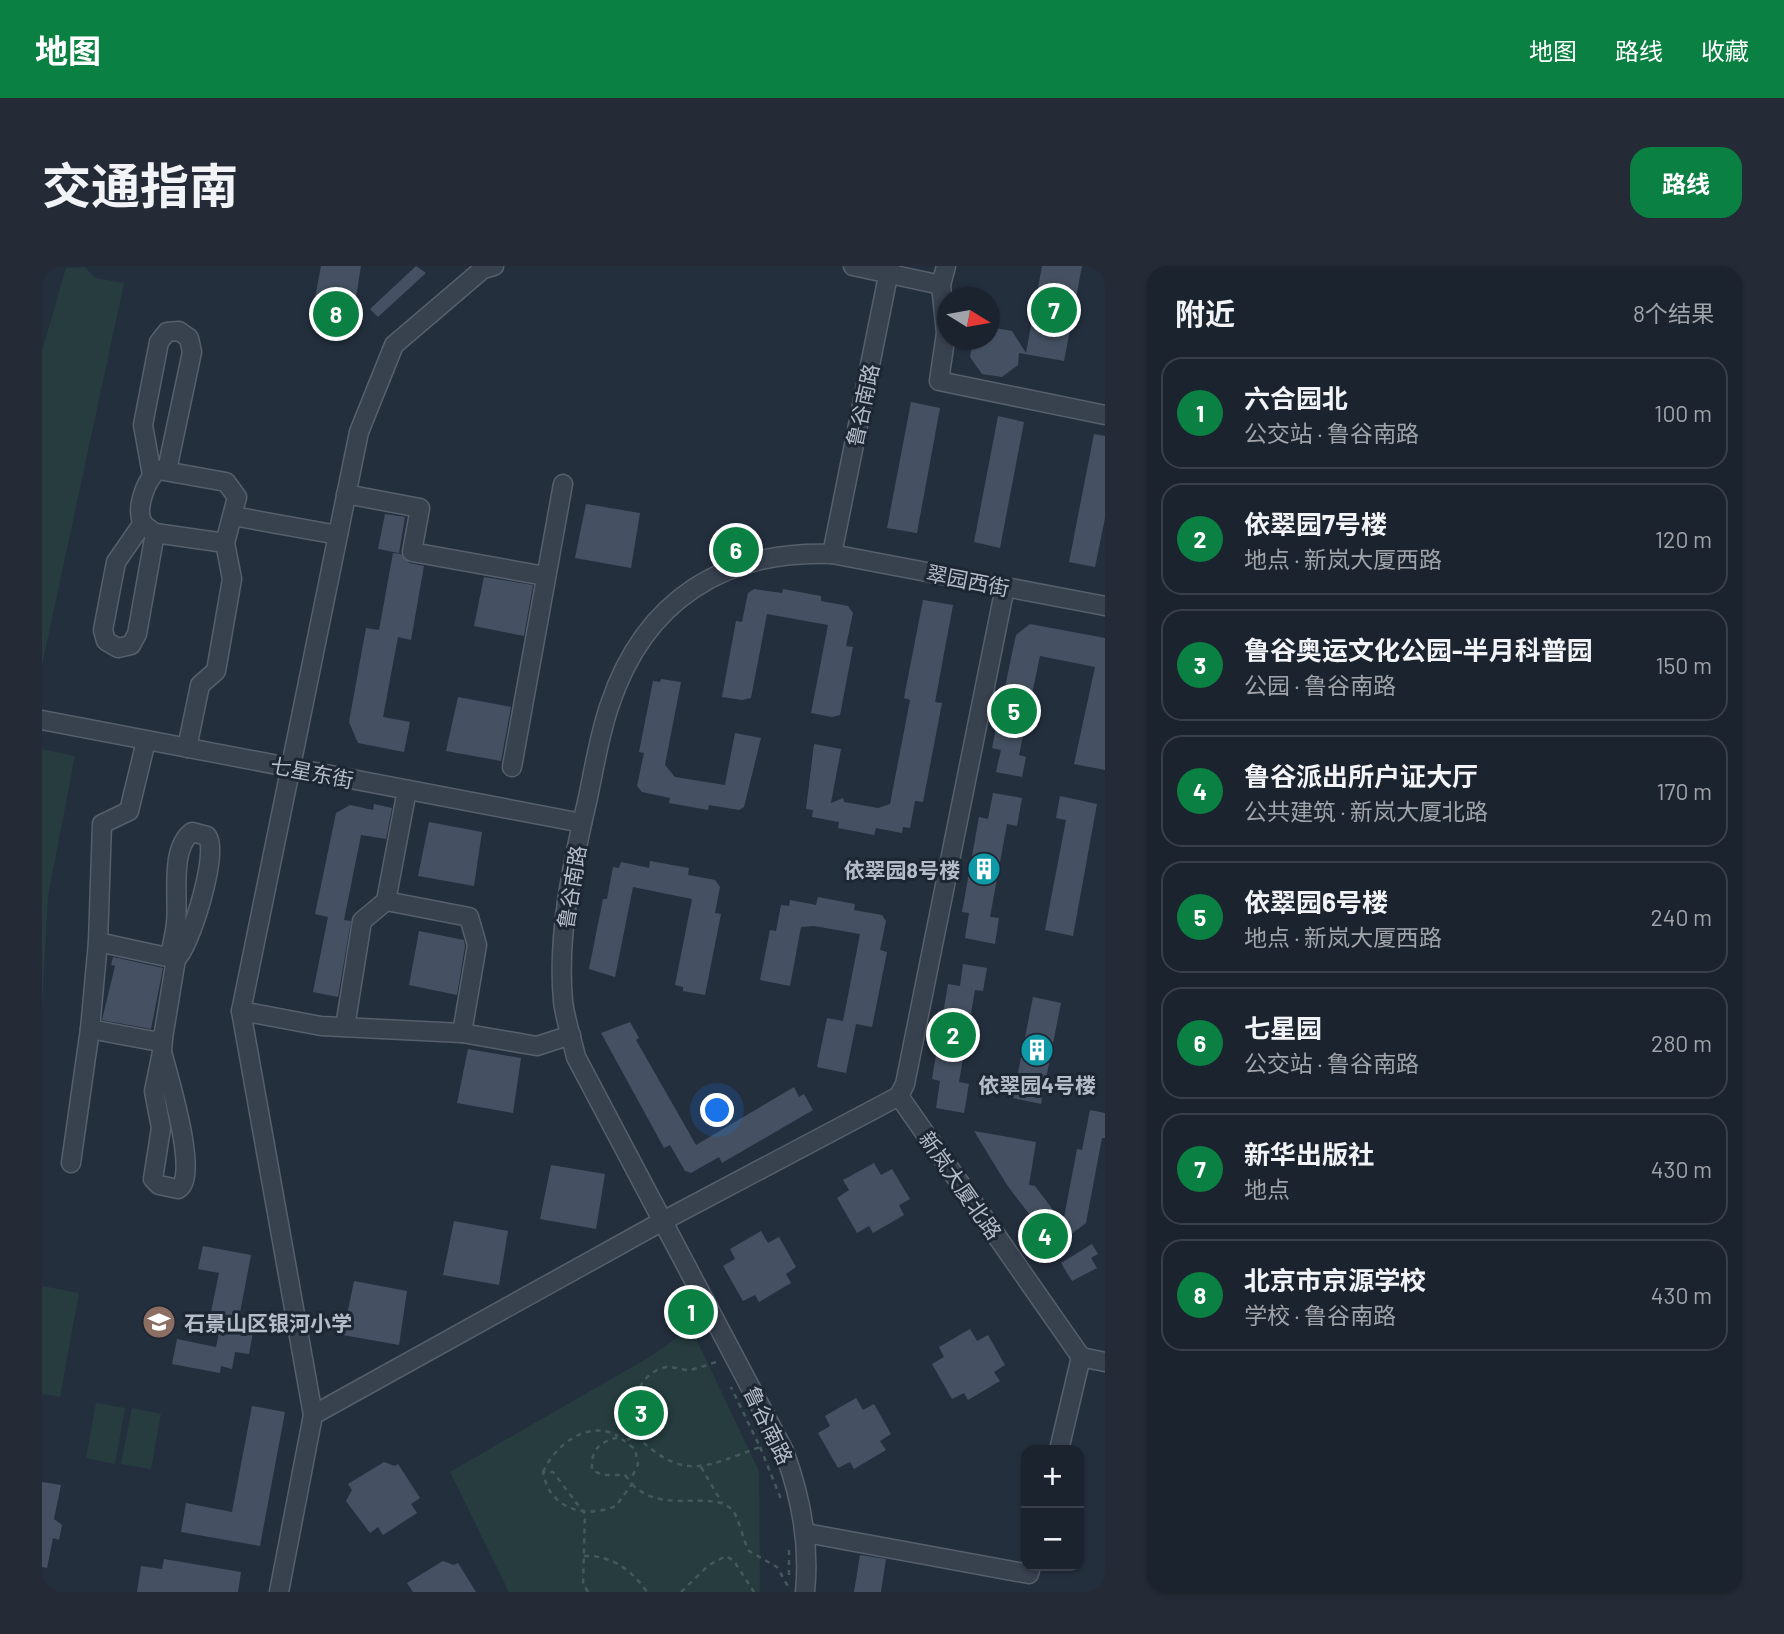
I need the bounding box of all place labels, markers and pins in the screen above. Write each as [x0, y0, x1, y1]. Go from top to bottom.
pin: 7 [1031, 284, 1077, 336]
pin: 8 [313, 288, 359, 340]
pin: 6 [713, 524, 759, 576]
pin: 5 [991, 685, 1037, 737]
building icon: 依翠园8号楼 [965, 850, 1003, 888]
place label: 依翠园8号楼 [844, 857, 960, 882]
pin: 2 [930, 1009, 976, 1061]
building icon: 依翠园4号楼 [1018, 1031, 1056, 1069]
place label: 依翠园4号楼 [978, 1072, 1096, 1097]
pin: 4 [1022, 1210, 1068, 1262]
pin: 1 [668, 1286, 714, 1338]
school or university icon: 石景山区银河小学 [140, 1303, 178, 1341]
place label: 石景山区银河小学 [184, 1310, 352, 1335]
pin: 3 [618, 1387, 664, 1439]

